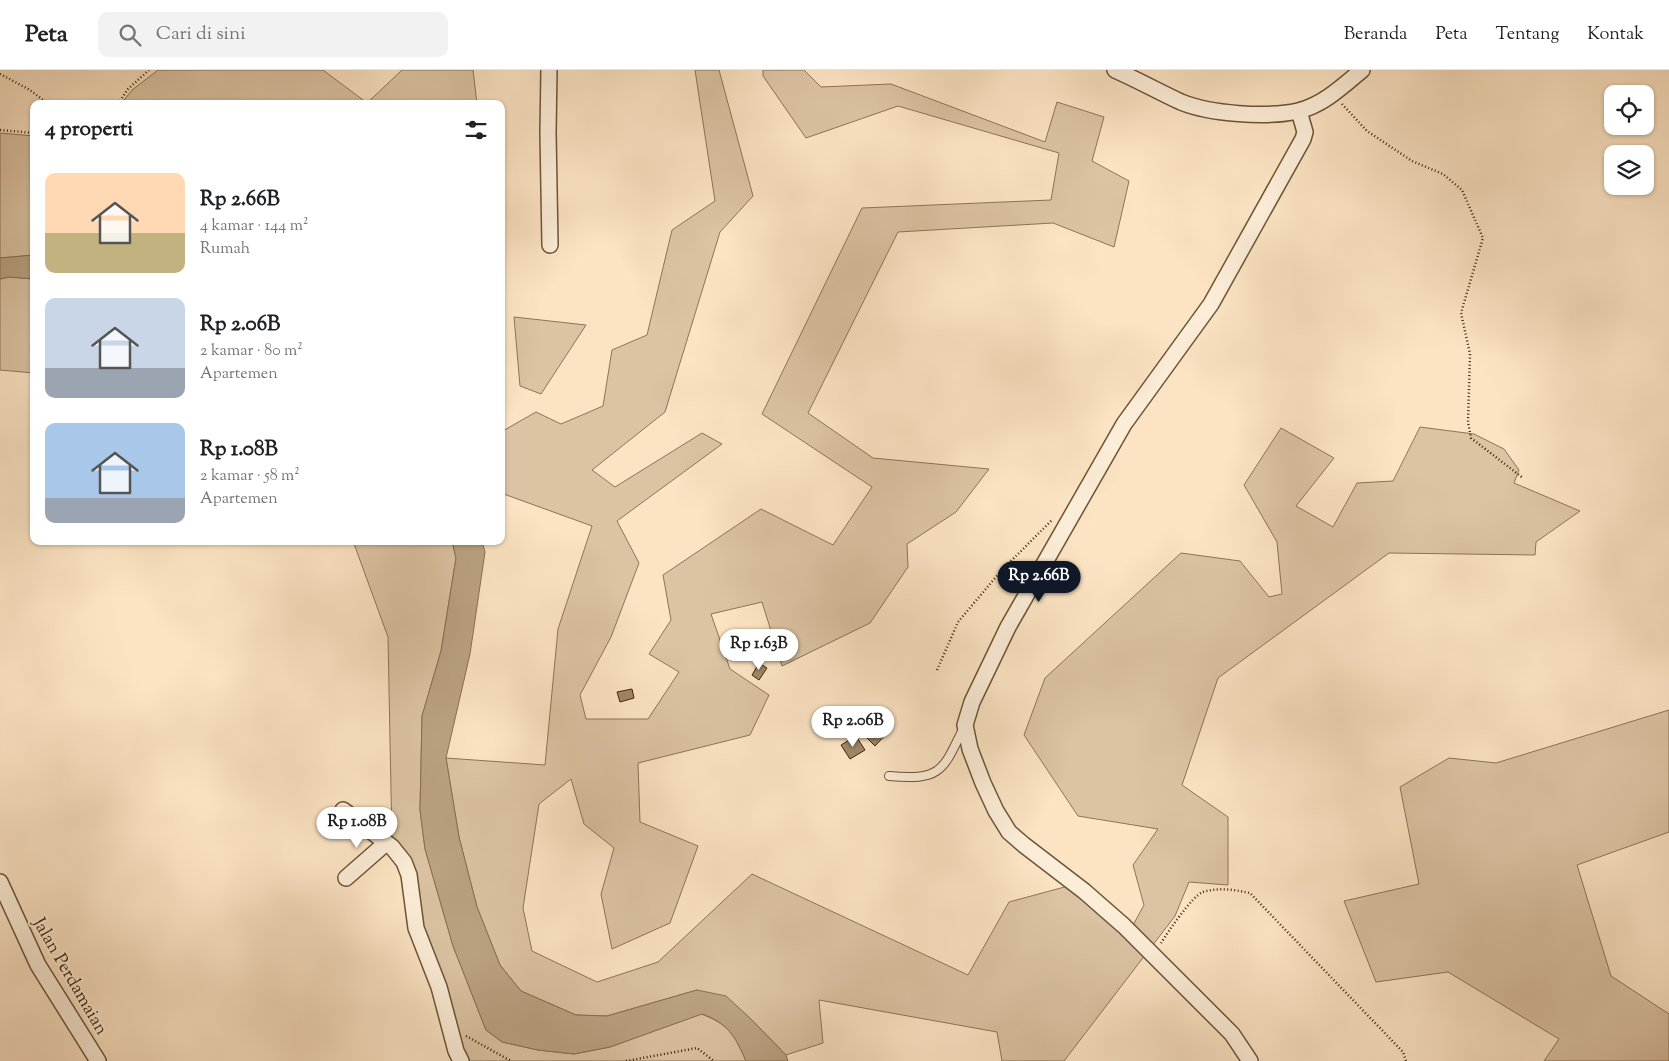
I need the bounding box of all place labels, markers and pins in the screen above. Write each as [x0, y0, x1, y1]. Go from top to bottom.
pin: Rp 2.66B [987, 560, 1091, 603]
pin: Rp 1.63B [707, 628, 811, 671]
pin: Rp 2.06B [801, 706, 905, 748]
pin: Rp 1.08B [305, 806, 409, 849]

